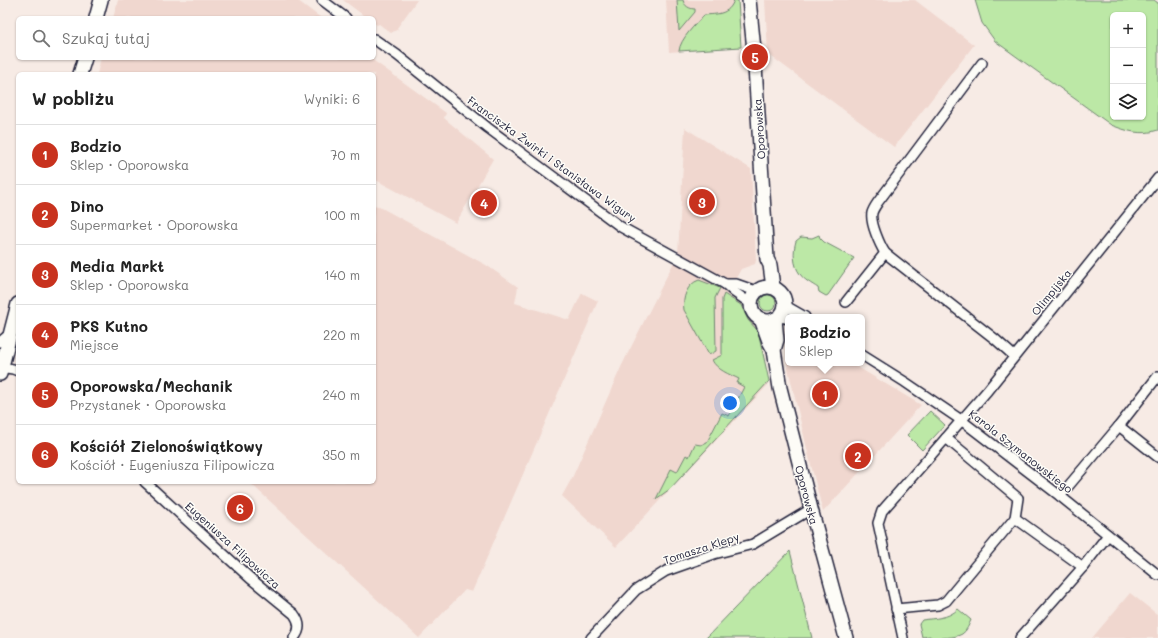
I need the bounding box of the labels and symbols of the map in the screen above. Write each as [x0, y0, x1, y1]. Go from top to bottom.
pin: 5 [742, 42, 768, 72]
street label: Franciszka Żwirki i Stanisława Wigury [465, 93, 640, 226]
street label: Oporowska [749, 98, 769, 160]
pin: 3 [689, 187, 715, 217]
pin: 4 [471, 188, 497, 218]
street label: Olimpijska [1028, 266, 1074, 318]
pin: 1 [812, 379, 838, 409]
your location [720, 393, 740, 413]
street label: Karola Szymanowskiego [966, 406, 1076, 497]
pin: 2 [845, 441, 871, 471]
street label: Oporowska [792, 464, 822, 526]
pin: 6 [227, 493, 253, 523]
street label: Eugeniusza Filipowicza [182, 498, 284, 592]
street label: Tomasza Klepy [661, 529, 741, 567]

